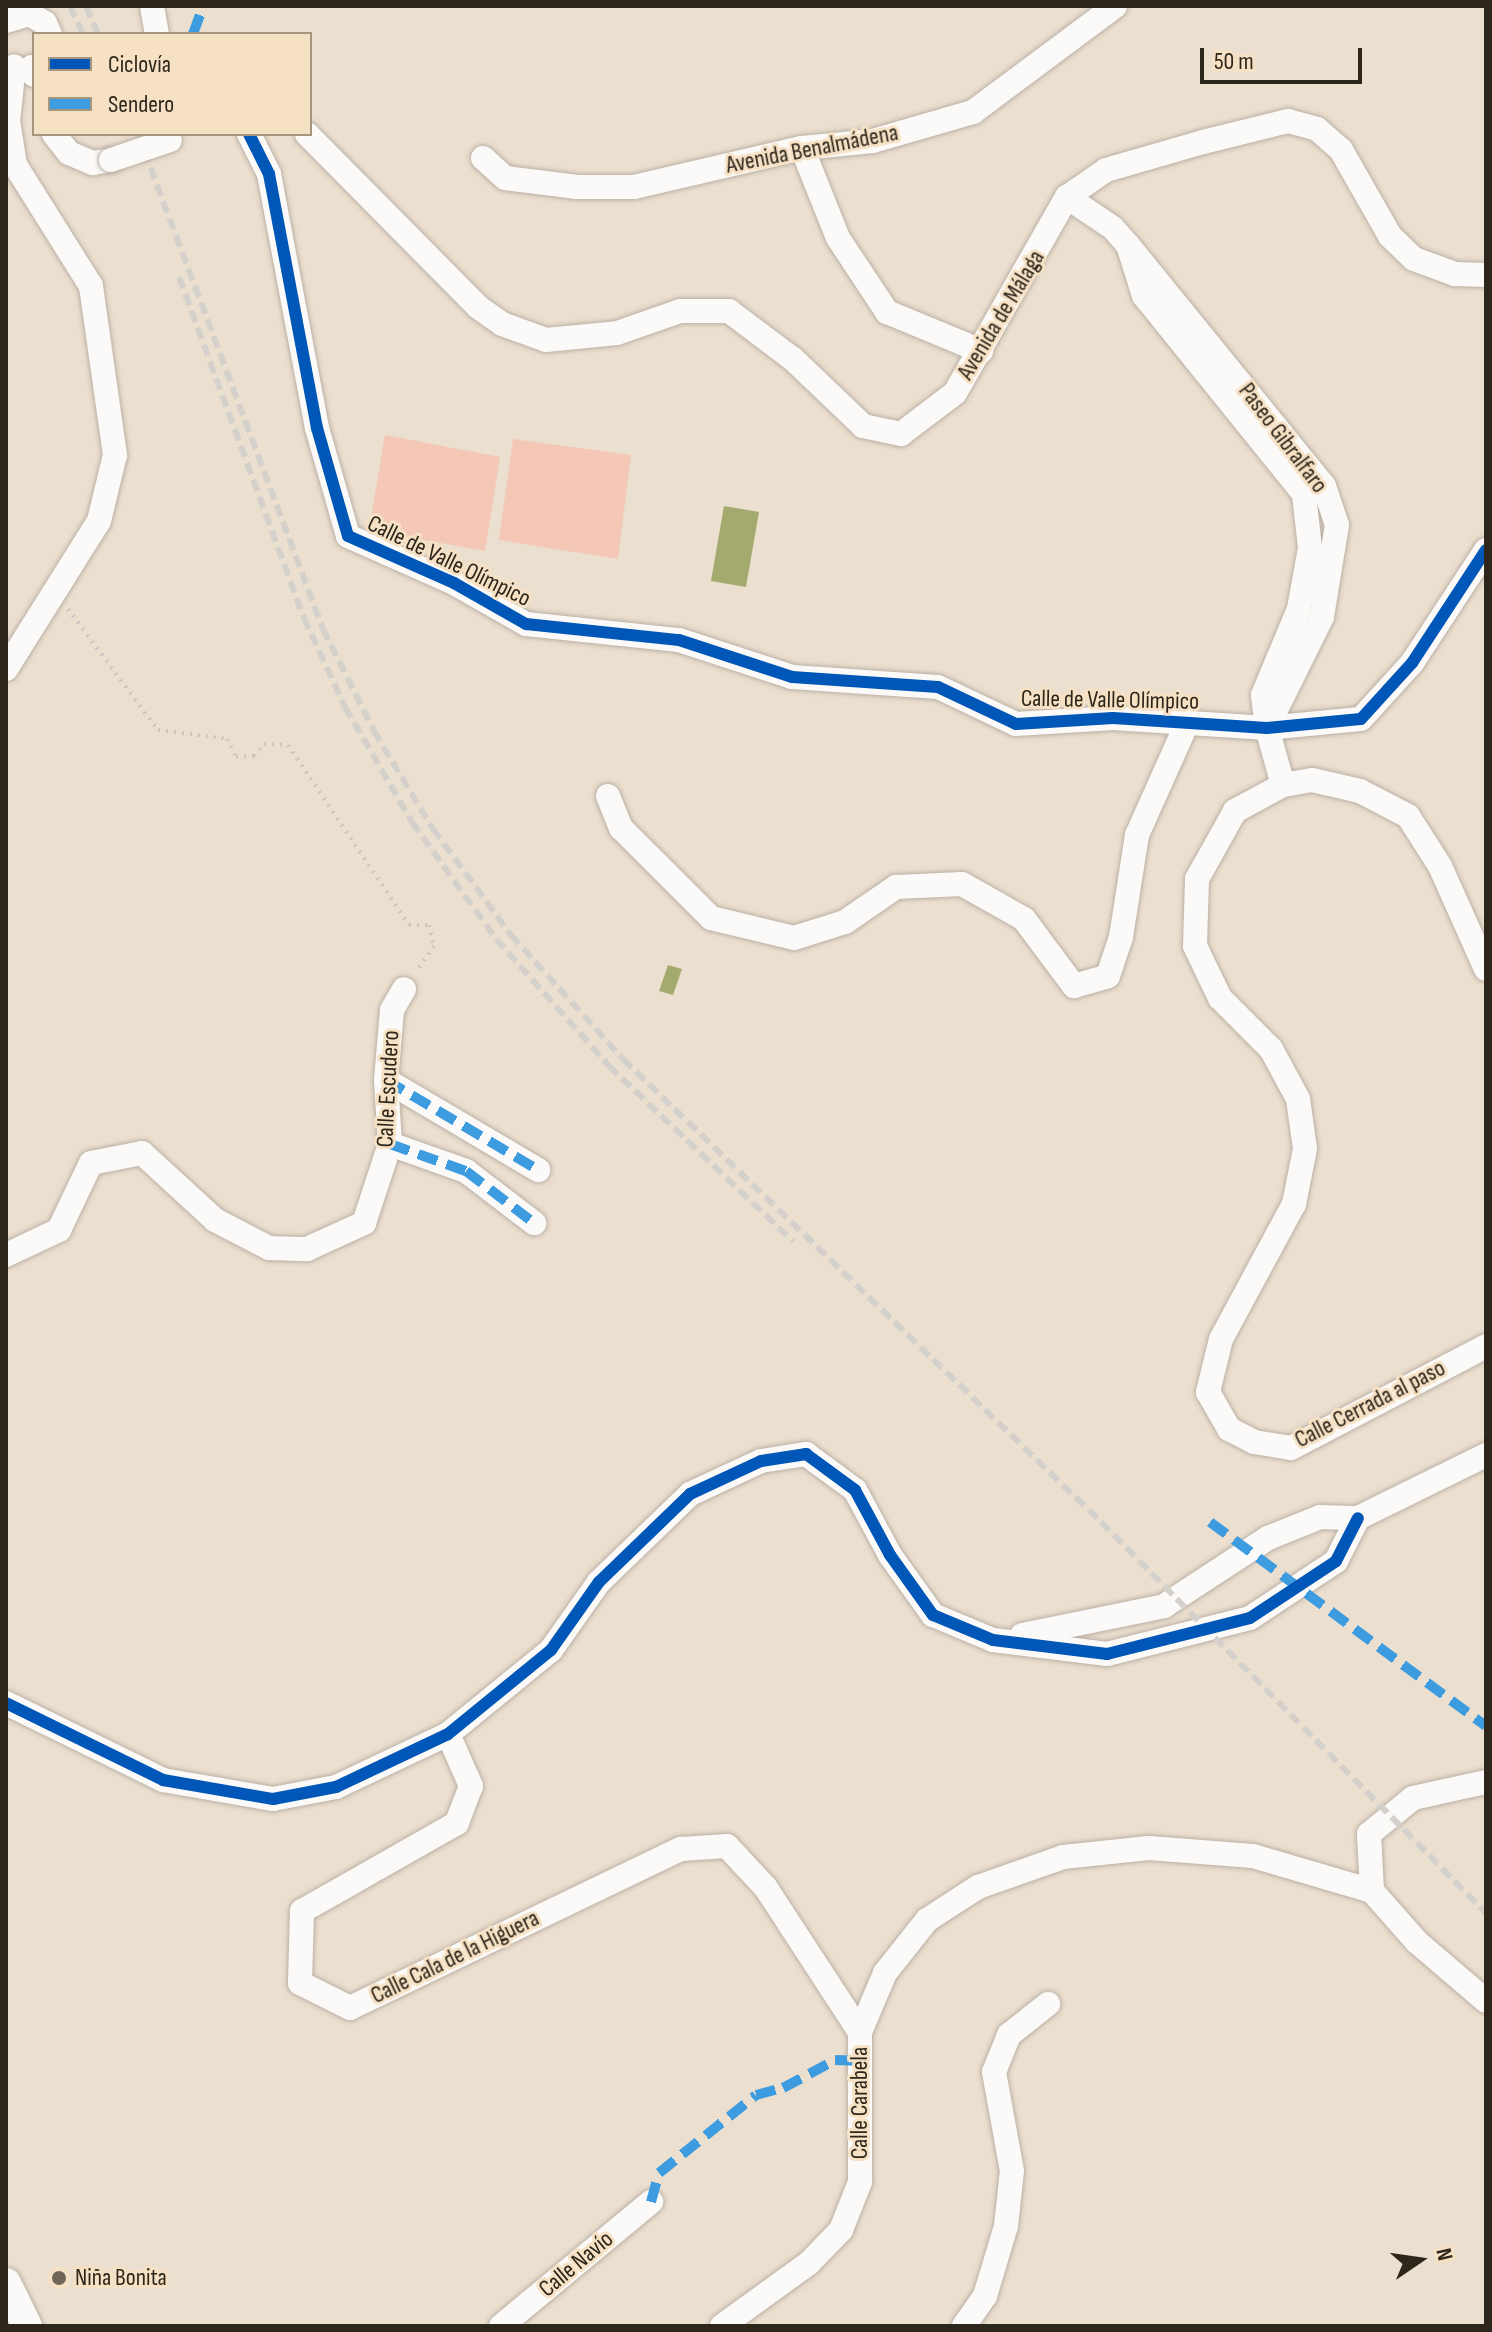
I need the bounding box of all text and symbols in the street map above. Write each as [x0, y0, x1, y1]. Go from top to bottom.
legend [32, 32, 312, 136]
scale bar [1204, 32, 1366, 82]
text: 50 m [1214, 47, 1254, 76]
text: Ciclovía [108, 50, 171, 79]
text: Sendero [108, 90, 174, 119]
street label: Avenida Benalmádena [724, 118, 900, 180]
street label: Avenida de Málaga [951, 245, 1051, 385]
street label: Paseo Gibralfaro [1232, 377, 1334, 499]
street label: Calle de Valle Olímpico [363, 509, 535, 613]
street label: Calle de Valle Olímpico [1021, 684, 1199, 716]
street label: Calle Escudero [371, 1030, 405, 1148]
street label: Calle Cerrada al paso [1290, 1354, 1450, 1454]
street label: Calle Cala de la Higuera [366, 1904, 544, 2010]
street label: Calle Carabela [846, 2047, 874, 2159]
north arrow [1380, 2220, 1460, 2300]
street label: Calle Navío [533, 2225, 619, 2303]
text: N [1429, 2246, 1458, 2263]
place label: Niña Bonita [75, 2264, 167, 2292]
marker: Niña Bonita [50, 2269, 68, 2287]

